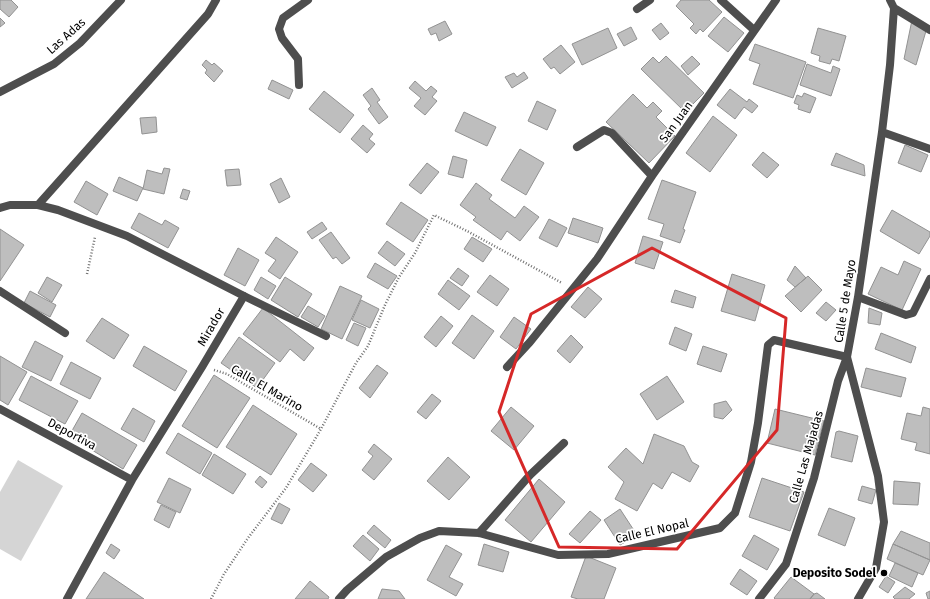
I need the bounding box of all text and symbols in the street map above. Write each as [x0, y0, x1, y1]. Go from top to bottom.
street label: Las Adas [44, 15, 88, 57]
street label: San Juan [656, 99, 696, 145]
street label: Calle 5 de Mayo [831, 258, 859, 344]
street label: Mirador [194, 305, 228, 349]
street label: Calle El Marino [229, 362, 305, 414]
street label: Calle Las Majadas [786, 409, 826, 505]
street label: Deportiva [45, 415, 99, 453]
street label: Calle El Nopal [614, 516, 691, 546]
place label: Deposito Sodel [793, 566, 876, 580]
marker: Deposito Sodel [879, 568, 889, 578]

